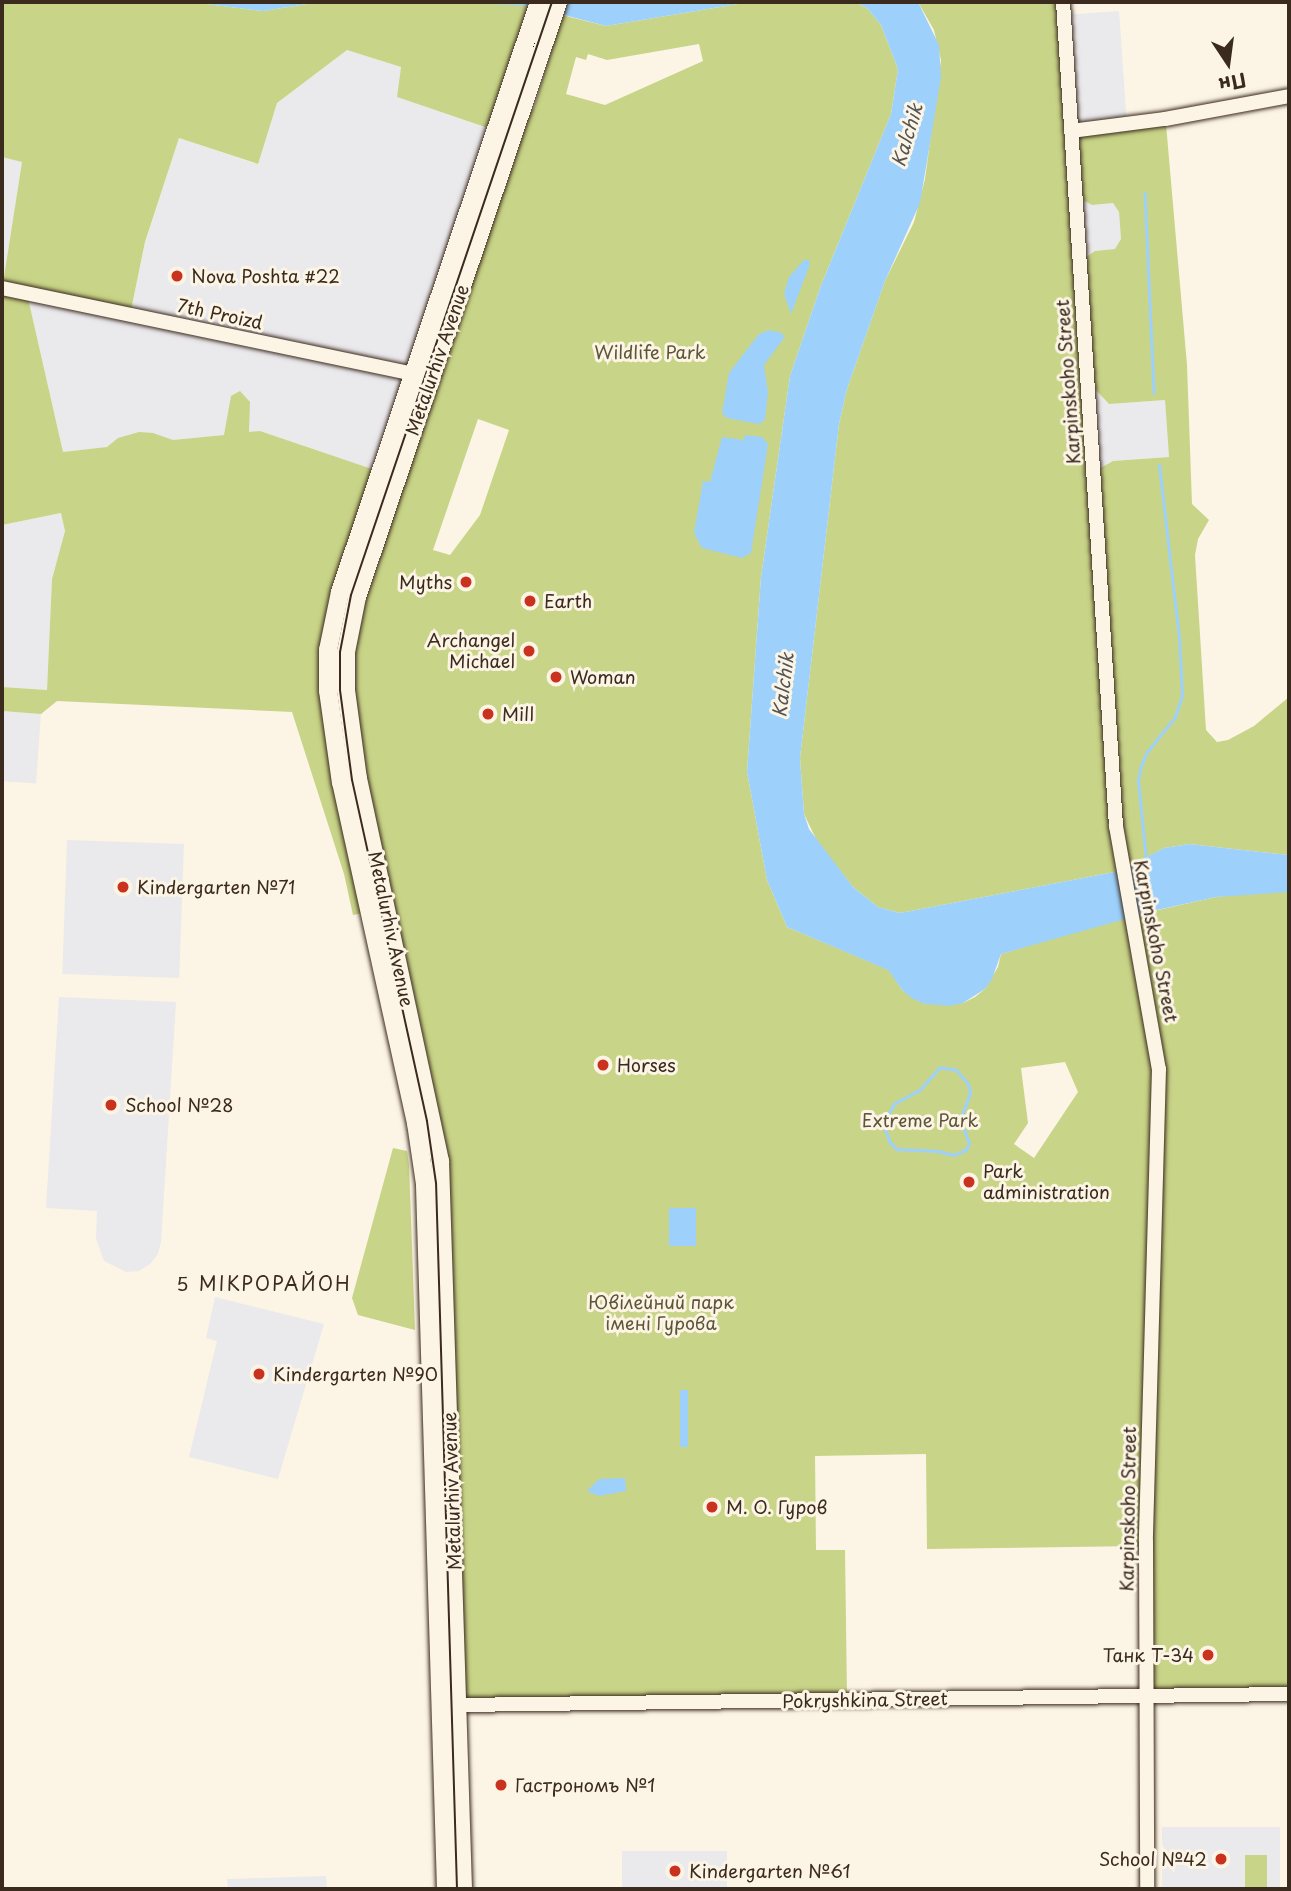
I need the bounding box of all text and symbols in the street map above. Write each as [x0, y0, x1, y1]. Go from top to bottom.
north arrow [1193, 28, 1263, 98]
text: Пн [1216, 67, 1249, 100]
water label: Kalchik [887, 101, 927, 169]
place label: Nova Poshta #22 [191, 265, 340, 287]
marker: Nova Poshta #22 [169, 268, 185, 284]
street label: Metalurhiv Avenue [401, 281, 473, 439]
street label: 7th Proizd [175, 294, 265, 334]
street label: Karpinskoho Street [1051, 299, 1085, 465]
park label: Wildlife Park [594, 341, 706, 363]
place label: Myths [399, 571, 452, 593]
marker: Myths [458, 574, 474, 590]
place label: Earth [544, 590, 592, 612]
marker: Earth [522, 593, 538, 609]
place label: Archangel Michael [427, 630, 515, 672]
marker: Archangel Michael [521, 643, 537, 659]
water label: Kalchik [768, 651, 798, 719]
place label: Woman [570, 666, 635, 688]
marker: Woman [548, 669, 564, 685]
place label: Mill [502, 703, 534, 725]
marker: Mill [480, 706, 496, 722]
street label: Metalurhiv Avenue [364, 849, 418, 1009]
street label: Karpinskoho Street [1130, 858, 1182, 1024]
place label: Kindergarten №71 [137, 876, 296, 898]
marker: Kindergarten №71 [115, 879, 131, 895]
place label: Horses [617, 1054, 676, 1076]
marker: Horses [595, 1057, 611, 1073]
place label: School №28 [125, 1094, 234, 1116]
marker: School №28 [103, 1097, 119, 1113]
park label: Extreme Park [861, 1109, 979, 1131]
place label: Park administration [983, 1161, 1110, 1204]
marker: Park administration [961, 1174, 977, 1190]
district label: 5 МІКРОРАЙОН [177, 1273, 351, 1295]
park label: Ювілейний парк імені Гурова [588, 1292, 734, 1334]
place label: Kindergarten №90 [273, 1363, 438, 1385]
marker: Kindergarten №90 [251, 1366, 267, 1382]
street label: Metalurhiv Avenue [438, 1411, 466, 1571]
street label: Karpinskoho Street [1116, 1426, 1140, 1592]
place label: М. О. Гуров [726, 1496, 828, 1518]
marker: М. О. Гуров [704, 1499, 720, 1515]
place label: Танк Т-34 [1102, 1644, 1194, 1666]
marker: Танк Т-34 [1200, 1647, 1216, 1663]
street label: Pokryshkina Street [782, 1688, 948, 1712]
place label: Гастрономъ №1 [515, 1774, 655, 1796]
marker: Гастрономъ №1 [493, 1777, 509, 1793]
place label: School №42 [1098, 1848, 1207, 1870]
marker: School №42 [1213, 1851, 1229, 1867]
place label: Kindergarten №61 [689, 1860, 851, 1882]
marker: Kindergarten №61 [667, 1863, 683, 1879]

